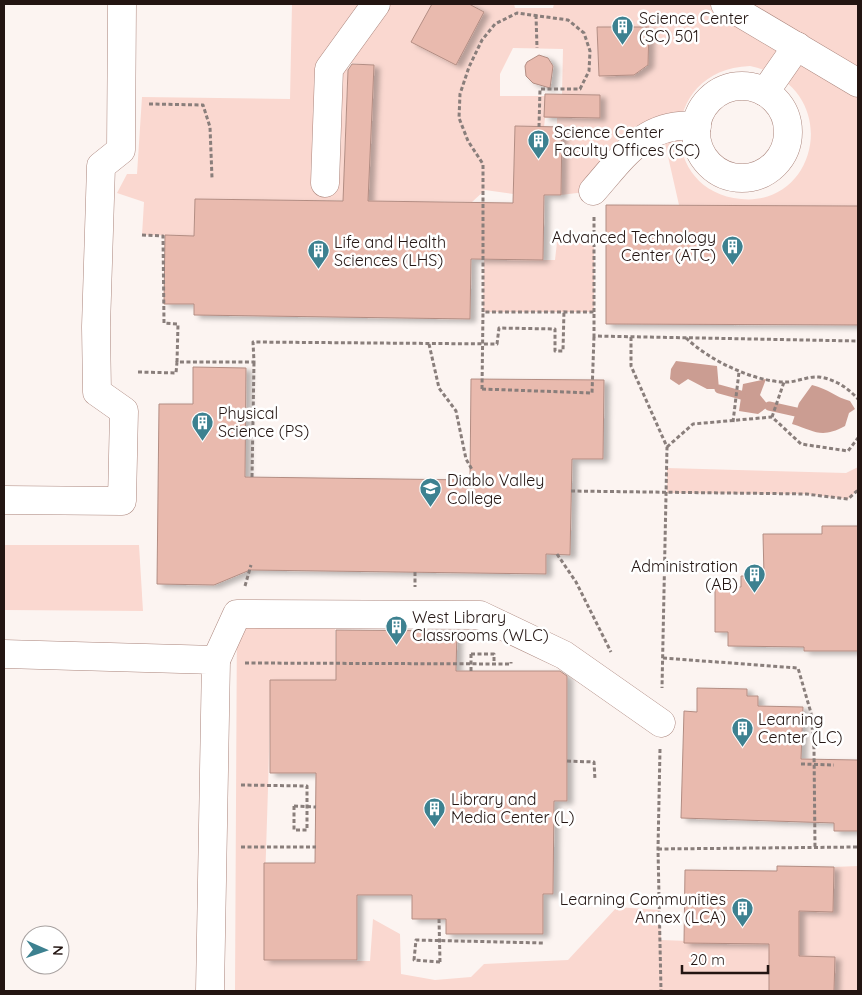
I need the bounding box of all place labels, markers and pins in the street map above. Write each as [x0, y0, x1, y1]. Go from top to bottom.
place label: Science Center (SC) 501 [639, 8, 749, 46]
building icon: Science Center (SC) 501 [611, 15, 635, 46]
place label: Science Center Faculty Offices (SC) [554, 122, 700, 160]
building icon: Science Center Faculty Offices (SC) [526, 129, 550, 160]
place label: Advanced Technology Center (ATC) [552, 227, 716, 265]
place label: Life and Health Sciences (LHS) [334, 232, 446, 270]
building icon: Advanced Technology Center (ATC) [720, 234, 744, 265]
building icon: Life and Health Sciences (LHS) [306, 239, 330, 270]
place label: Physical Science (PS) [218, 403, 309, 441]
building icon: Physical Science (PS) [190, 410, 214, 441]
place label: Diablo Valley College [447, 470, 544, 508]
school or university icon: Diablo Valley College [419, 477, 443, 508]
place label: Administration (AB) [631, 556, 738, 594]
building icon: Administration (AB) [742, 563, 766, 594]
place label: West Library Classrooms (WLC) [412, 607, 549, 645]
building icon: West Library Classrooms (WLC) [384, 614, 408, 645]
place label: Learning Center (LC) [758, 709, 842, 747]
building icon: Learning Center (LC) [730, 716, 754, 747]
place label: Library and Media Center (L) [451, 789, 575, 827]
building icon: Library and Media Center (L) [423, 796, 447, 827]
place label: Learning Communities Annex (LCA) [560, 889, 726, 927]
building icon: Learning Communities Annex (LCA) [730, 896, 754, 927]

